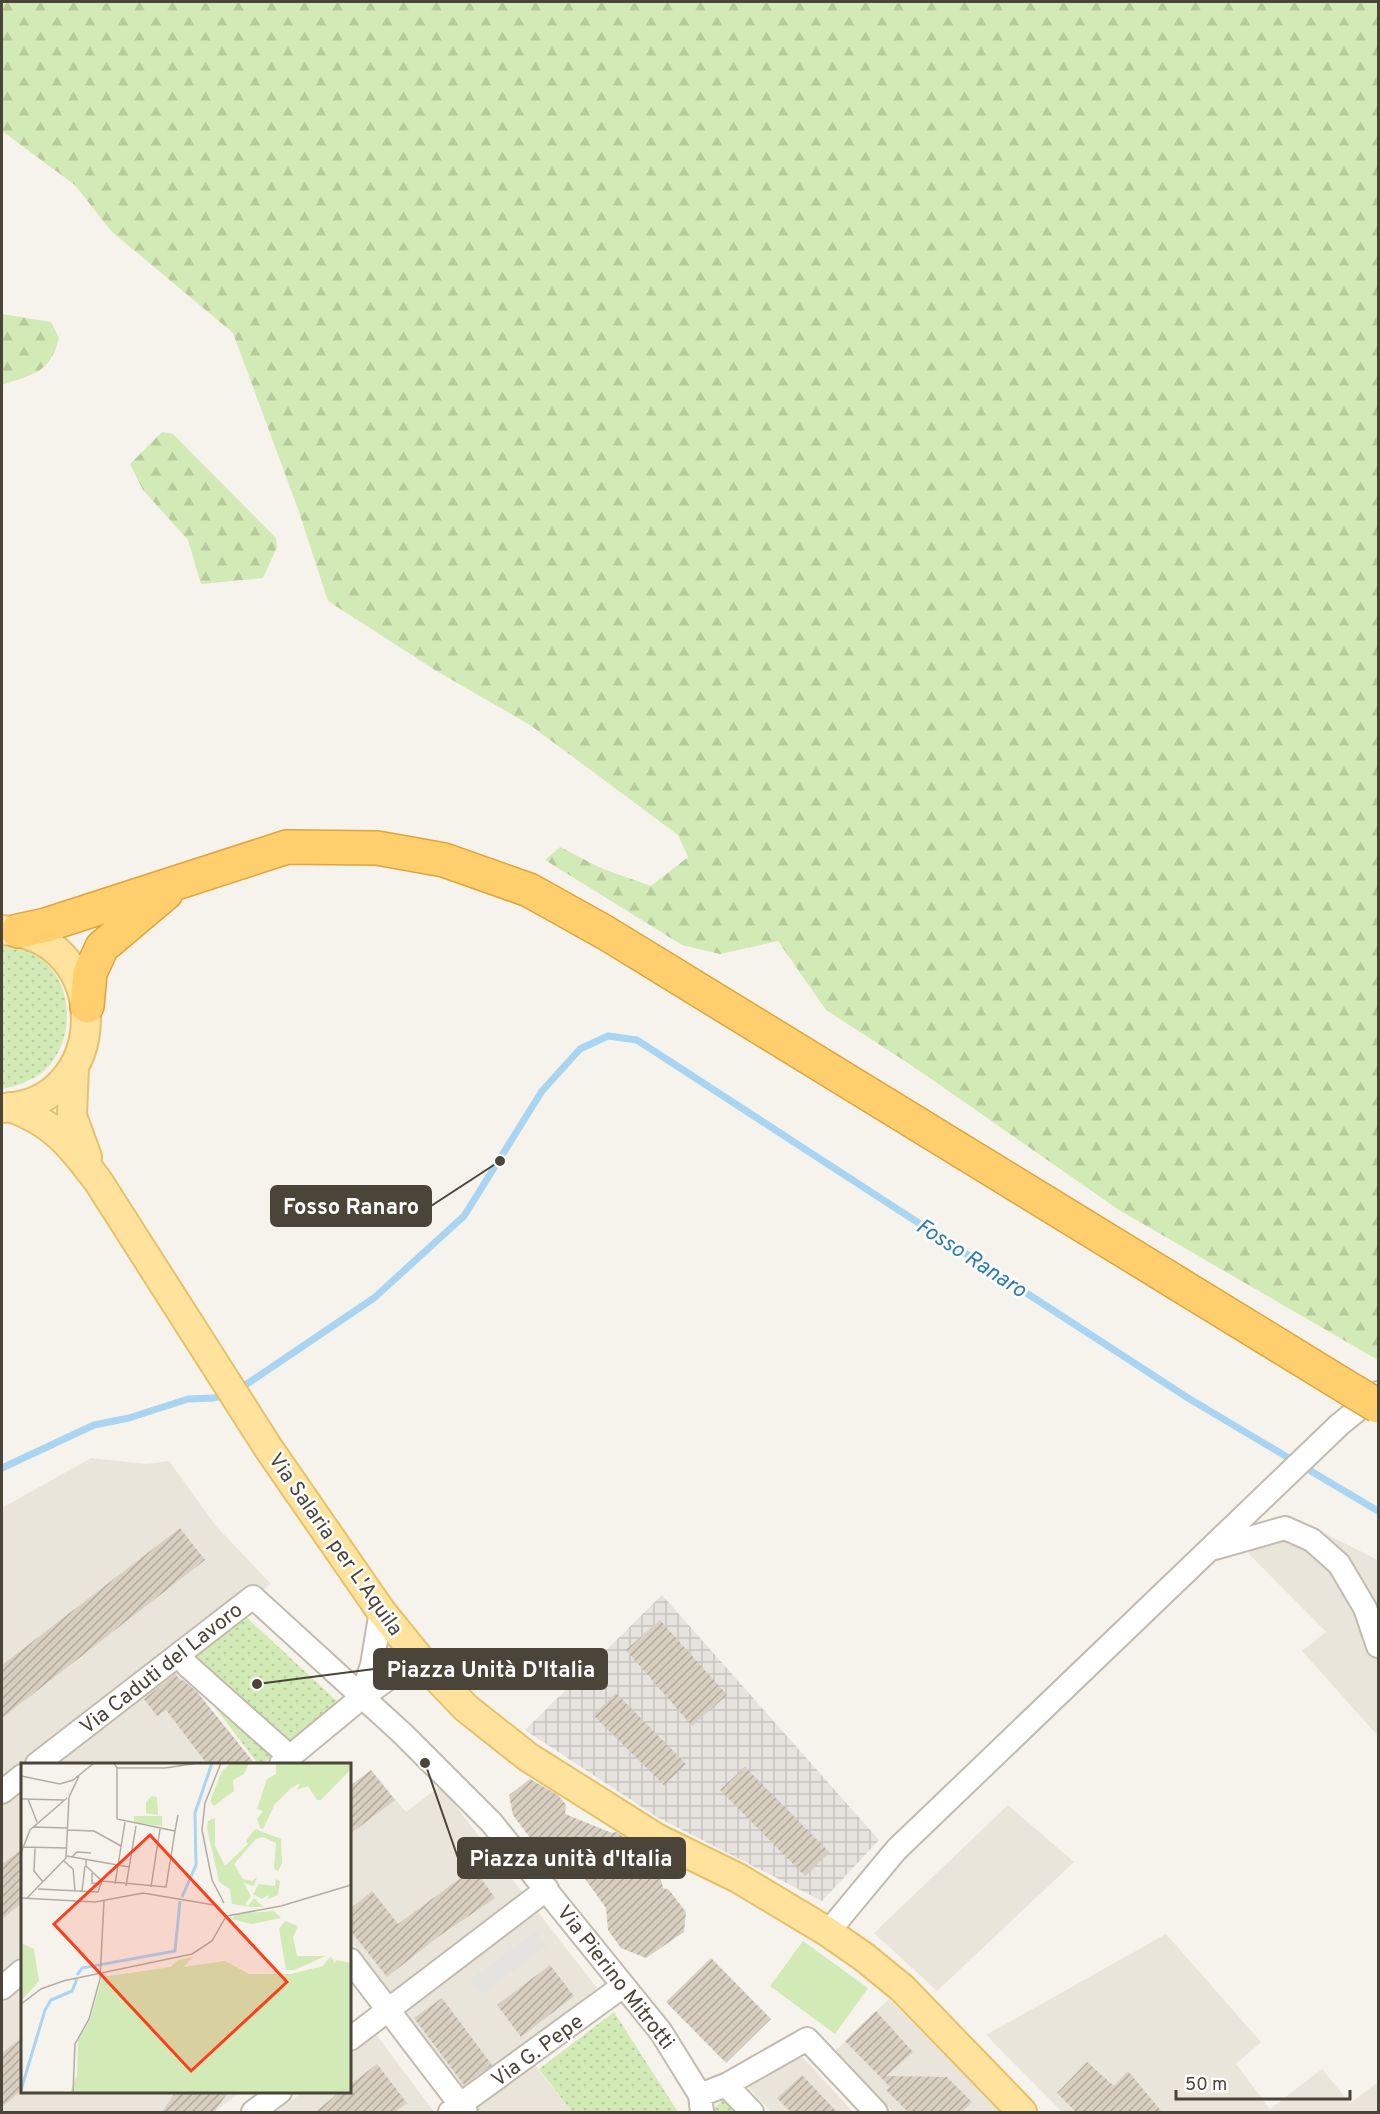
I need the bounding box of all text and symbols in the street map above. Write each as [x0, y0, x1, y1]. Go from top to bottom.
callout: Fosso Ranaro [271, 1186, 431, 1226]
text: Fosso Ranaro [283, 1195, 419, 1222]
water label: Fosso Ranaro [910, 1213, 1031, 1305]
street label: Via Salaria per L'Aquila [261, 1448, 408, 1642]
street label: Via Caduti del Lavoro [75, 1597, 249, 1741]
callout: Piazza Unità D'Italia [374, 1649, 607, 1689]
text: Piazza Unità D'Italia [387, 1658, 595, 1685]
inset map [21, 1763, 351, 2093]
callout: Piazza unità d'Italia [458, 1838, 685, 1878]
text: Piazza unità d'Italia [469, 1847, 673, 1874]
street label: Via Pierino Mitrotti [550, 1900, 680, 2056]
street label: Via G. Pepe [486, 2009, 589, 2094]
scale bar [1176, 2063, 1350, 2101]
text: 50 m [1185, 2074, 1227, 2097]

